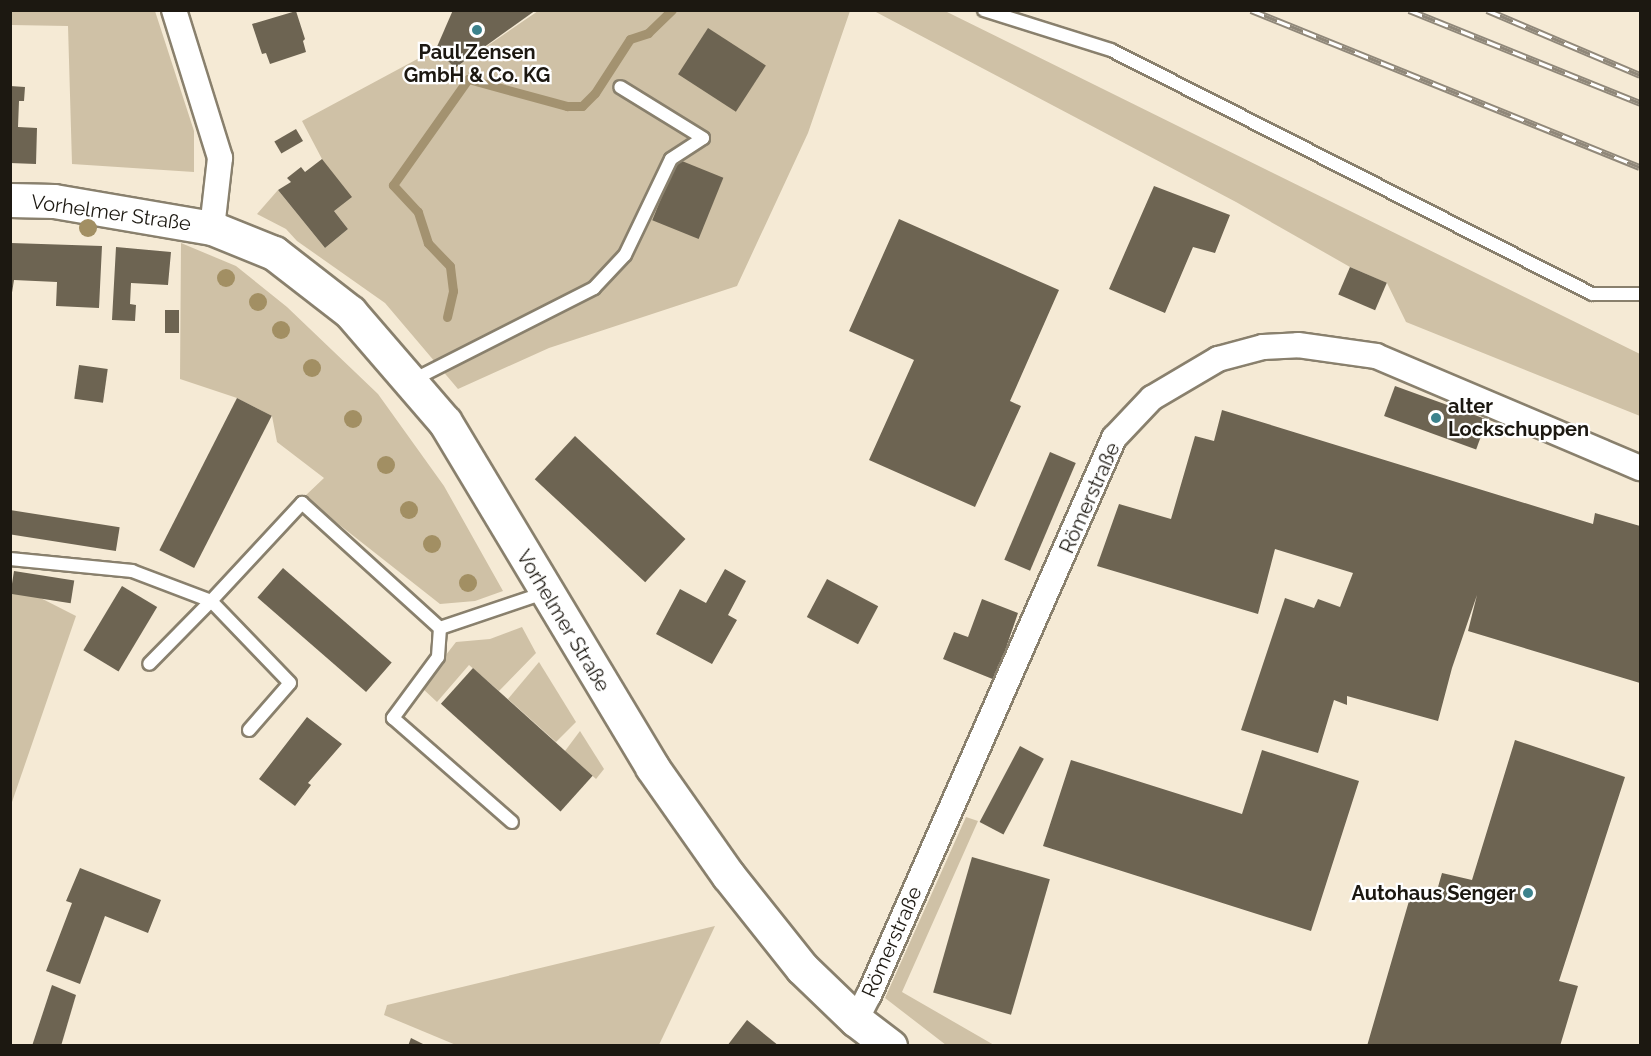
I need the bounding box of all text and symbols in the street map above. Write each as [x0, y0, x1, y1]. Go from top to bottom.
marker: Paul Zensen GmbH & Co. KG [470, 23, 484, 37]
place label: Paul Zensen GmbH & Co. KG [404, 40, 550, 87]
street label: Vorhelmer Straße [29, 190, 193, 236]
place label: alter Lockschuppen [1448, 394, 1589, 441]
marker: alter Lockschuppen [1429, 411, 1443, 425]
street label: Römerstraße [1055, 439, 1125, 557]
street label: Vorhelmer Straße [511, 546, 615, 696]
place label: Autohaus Senger [1351, 881, 1516, 905]
street label: Römerstraße [857, 883, 927, 1001]
marker: Autohaus Senger [1521, 886, 1535, 900]

